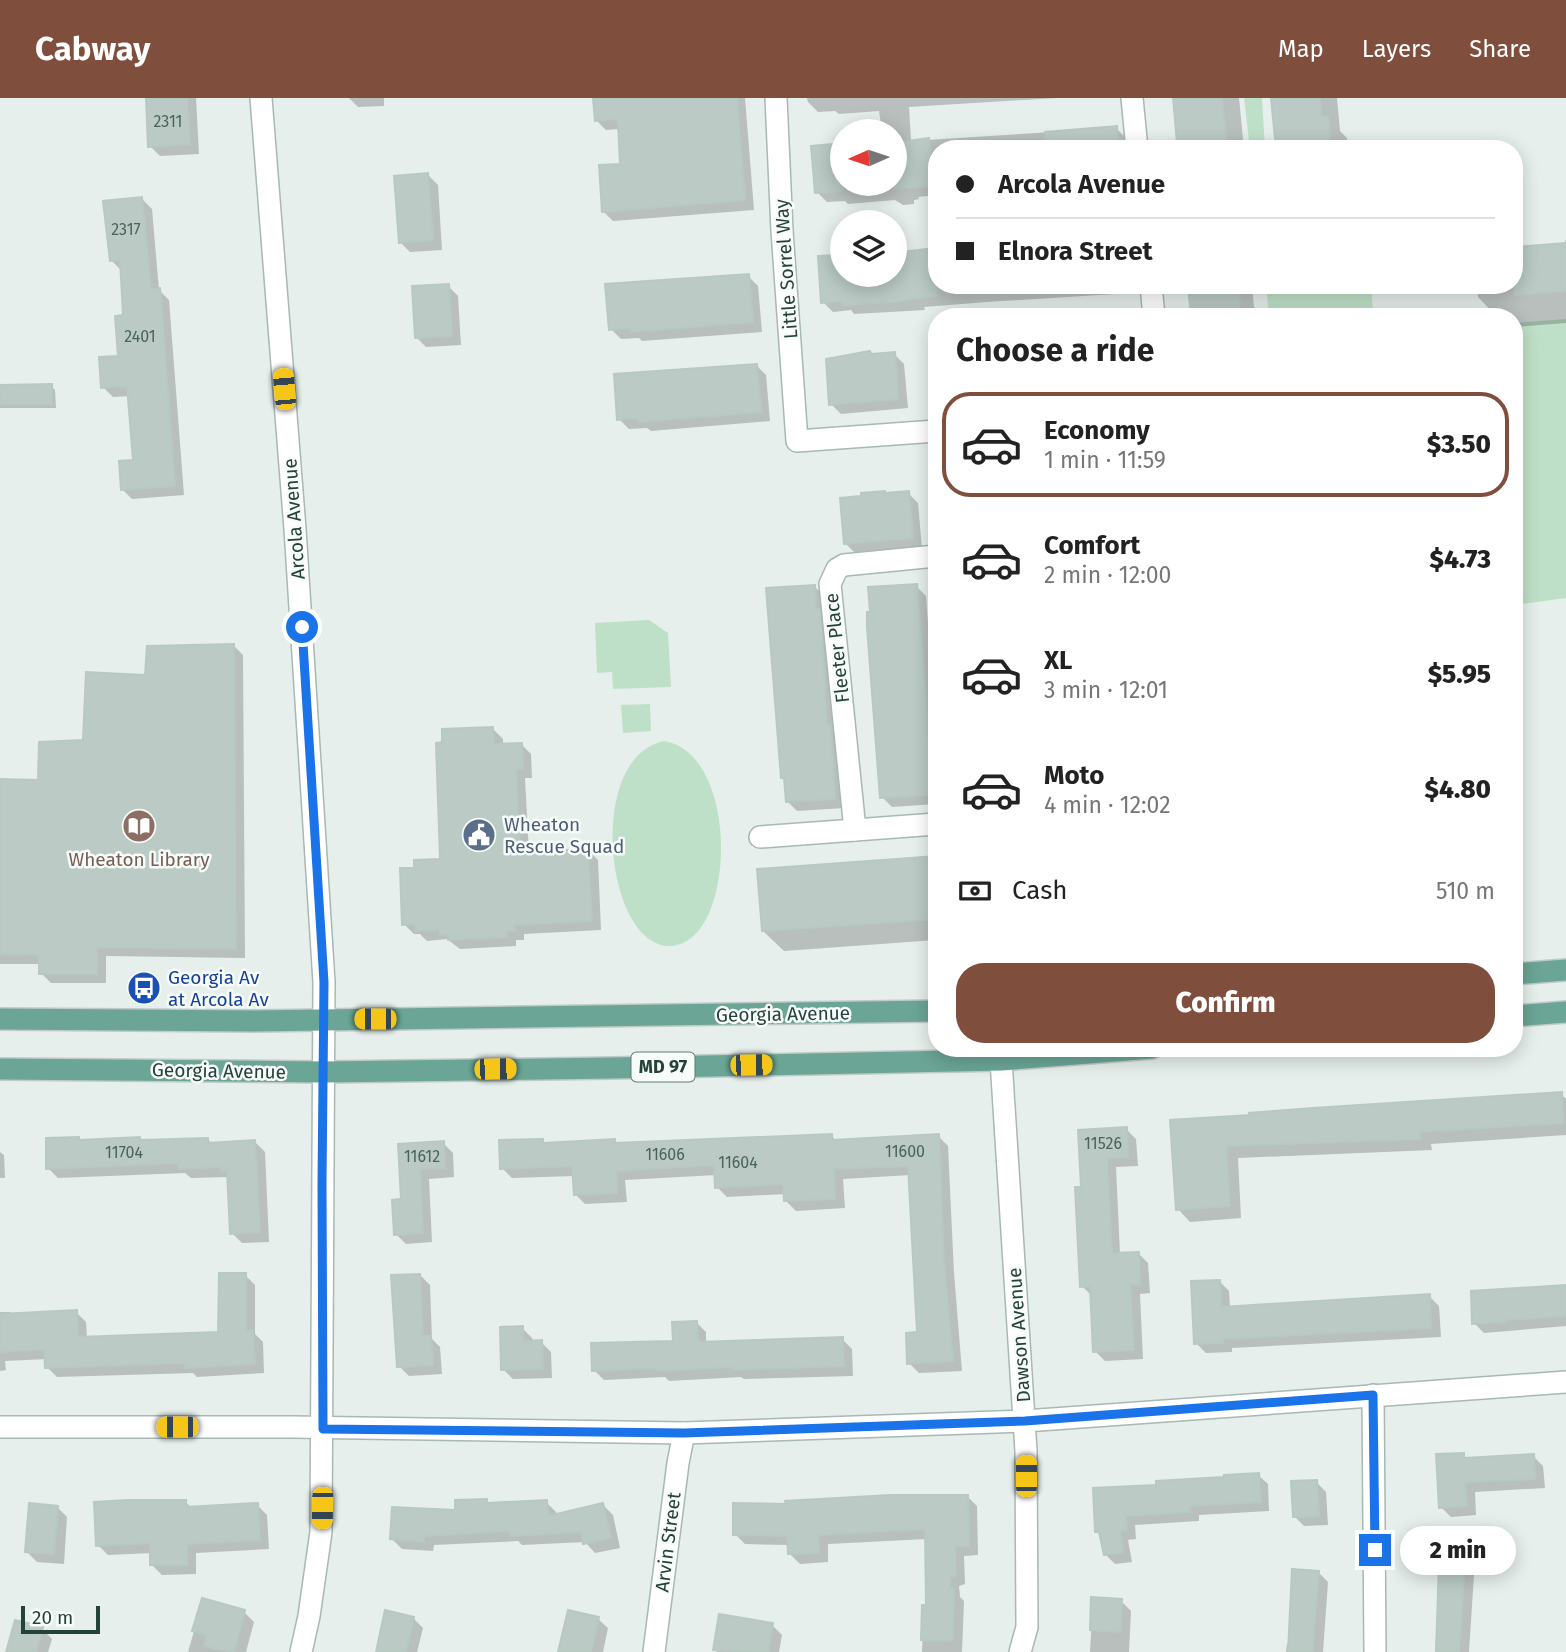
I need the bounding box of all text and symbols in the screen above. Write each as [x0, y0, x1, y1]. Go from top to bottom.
text: Cabway [35, 29, 150, 69]
text: Map [1278, 35, 1324, 63]
text: Layers [1362, 35, 1431, 63]
text: Share [1469, 35, 1531, 63]
house number: 2311 [153, 112, 183, 131]
north arrow [830, 119, 906, 196]
map controls [830, 119, 907, 287]
text: Arcola Avenue [998, 169, 1165, 200]
street label: Little Sorrel Way [770, 198, 802, 340]
button: layers [830, 210, 907, 287]
house number: 2317 [111, 220, 141, 239]
text: Elnora Street [998, 236, 1153, 267]
house number: 2401 [124, 327, 156, 346]
text: Choose a ride [956, 331, 1154, 369]
car [272, 367, 297, 411]
icon: car [960, 413, 1023, 476]
text: Economy [1044, 415, 1150, 446]
text: $3.50 [1427, 429, 1491, 460]
text: 1 min · 11:59 [1044, 446, 1166, 474]
street label: Arcola Avenue [278, 458, 310, 580]
icon: car [960, 528, 1023, 591]
text: Comfort [1044, 530, 1140, 561]
text: $4.73 [1430, 544, 1491, 575]
text: 2 min · 12:00 [1044, 561, 1171, 589]
street label: Fleeter Place [820, 592, 854, 704]
route start [286, 611, 318, 643]
icon: car [960, 643, 1023, 706]
text: XL [1044, 645, 1072, 676]
text: $5.95 [1428, 659, 1491, 690]
text: 3 min · 12:01 [1044, 676, 1168, 704]
icon: car [960, 758, 1023, 821]
text: Moto [1044, 760, 1104, 791]
text: $4.80 [1425, 774, 1491, 805]
text: 4 min · 12:02 [1044, 791, 1171, 819]
library icon: Wheaton Library [120, 807, 158, 845]
place label: Wheaton Rescue Squad [504, 813, 624, 858]
public building icon: Wheaton Rescue Squad [460, 816, 498, 854]
place label: Wheaton Library [69, 848, 210, 871]
icon: cash [956, 872, 994, 910]
text: Cash [1012, 875, 1068, 906]
text: 510 m [1436, 877, 1495, 905]
button: Confirm [956, 963, 1495, 1043]
place label: Georgia Av at Arcola Av [168, 966, 269, 1011]
bus stop icon: Georgia Av at Arcola Av [125, 969, 163, 1007]
street label: Georgia Avenue [716, 1001, 850, 1027]
car [355, 1009, 397, 1030]
road number: MD 97 [632, 1052, 694, 1082]
car [730, 1054, 773, 1076]
street label: Georgia Avenue [152, 1058, 286, 1084]
car [474, 1058, 517, 1080]
house number: 11526 [1084, 1134, 1122, 1153]
house number: 11600 [885, 1142, 925, 1161]
house number: 11704 [105, 1143, 143, 1162]
house number: 11606 [645, 1145, 685, 1164]
house number: 11612 [404, 1147, 440, 1166]
house number: 11604 [718, 1153, 758, 1172]
street label: Dawson Avenue [1003, 1267, 1035, 1403]
car [157, 1417, 199, 1438]
car [1016, 1455, 1037, 1497]
car [312, 1487, 333, 1529]
street label: Arvin Street [650, 1491, 686, 1593]
callout: 2 min [1400, 1526, 1515, 1574]
route end [1359, 1534, 1391, 1566]
text: 2 min [1430, 1536, 1486, 1564]
scale bar [21, 1603, 100, 1635]
text: 20 m [32, 1606, 73, 1629]

